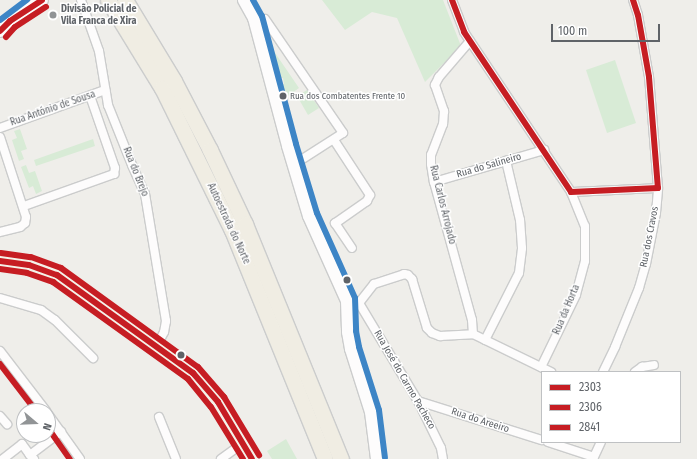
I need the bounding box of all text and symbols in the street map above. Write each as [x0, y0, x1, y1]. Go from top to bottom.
place label: Divisão Policial de Vila Franca de Xira [61, 3, 136, 26]
marker: Divisão Policial de Vila Franca de Xira [48, 10, 58, 20]
scale bar [553, 16, 662, 42]
text: 100 m [558, 24, 587, 38]
street label: Rua António de Sousa [9, 89, 97, 129]
marker: Rua dos Combatentes Frente 10 [278, 91, 288, 101]
place label: Rua dos Combatentes Frente 10 [290, 91, 405, 101]
street label: Rua do Brejo [120, 146, 150, 198]
street label: Rua do Salineiro [455, 151, 523, 181]
street label: Rua Carlos Arrojado [426, 164, 458, 246]
street label: Autoestrada do Norte [204, 182, 252, 266]
street label: Rua dos Cravos [638, 205, 662, 269]
unlabelled marker [342, 275, 352, 285]
street label: Rua da Horta [551, 283, 583, 337]
street label: Rua José do Carmo Pacheco [371, 328, 437, 432]
unlabelled marker [176, 350, 186, 360]
legend [541, 371, 681, 443]
text: 2303 [579, 380, 601, 394]
text: 2306 [579, 400, 602, 414]
north arrow [16, 403, 56, 443]
street label: Rua do Areeiro [450, 406, 510, 436]
text: 2841 [579, 420, 600, 434]
text: N [40, 422, 54, 432]

